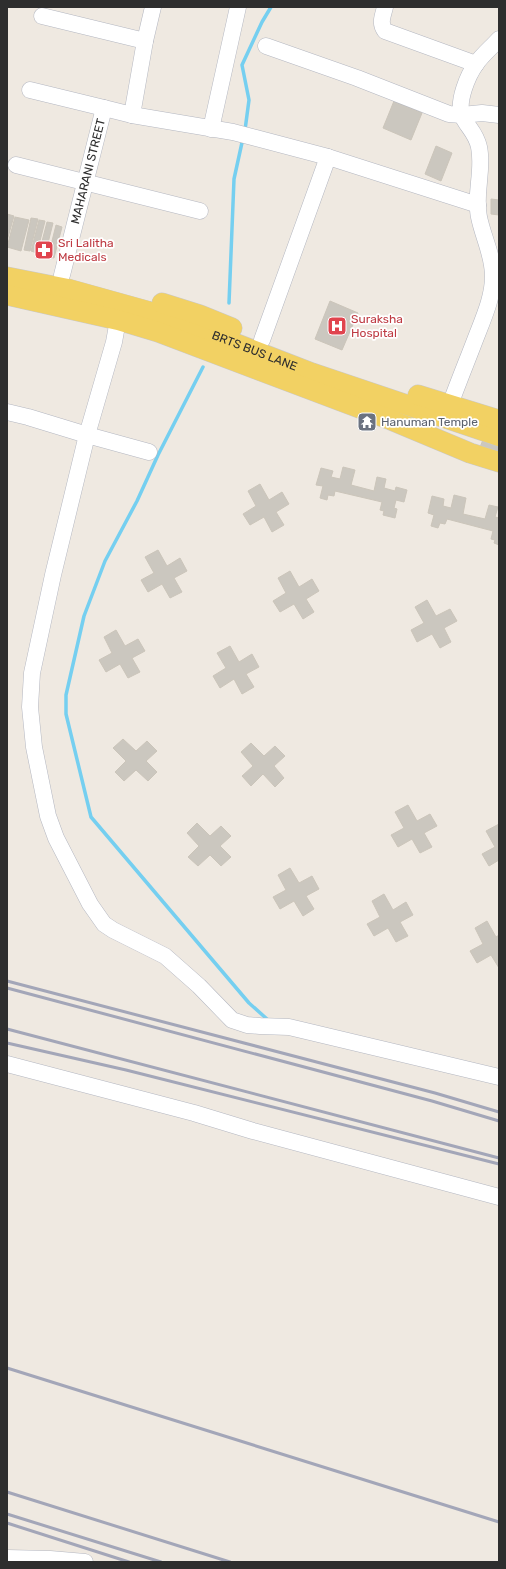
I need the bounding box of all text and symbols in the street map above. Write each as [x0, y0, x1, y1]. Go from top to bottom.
street label: MAHARANI STREET [68, 117, 108, 226]
place label: Sri Lalitha Medicals [58, 236, 114, 264]
pharmacy icon: Sri Lalitha Medicals [33, 239, 55, 261]
place label: Suraksha Hospital [351, 312, 403, 340]
hospital icon: Suraksha Hospital [326, 315, 348, 337]
street label: BRTS BUS LANE [210, 328, 299, 374]
temple icon: Hanuman Temple [356, 411, 378, 433]
place label: Hanuman Temple [381, 415, 478, 429]

